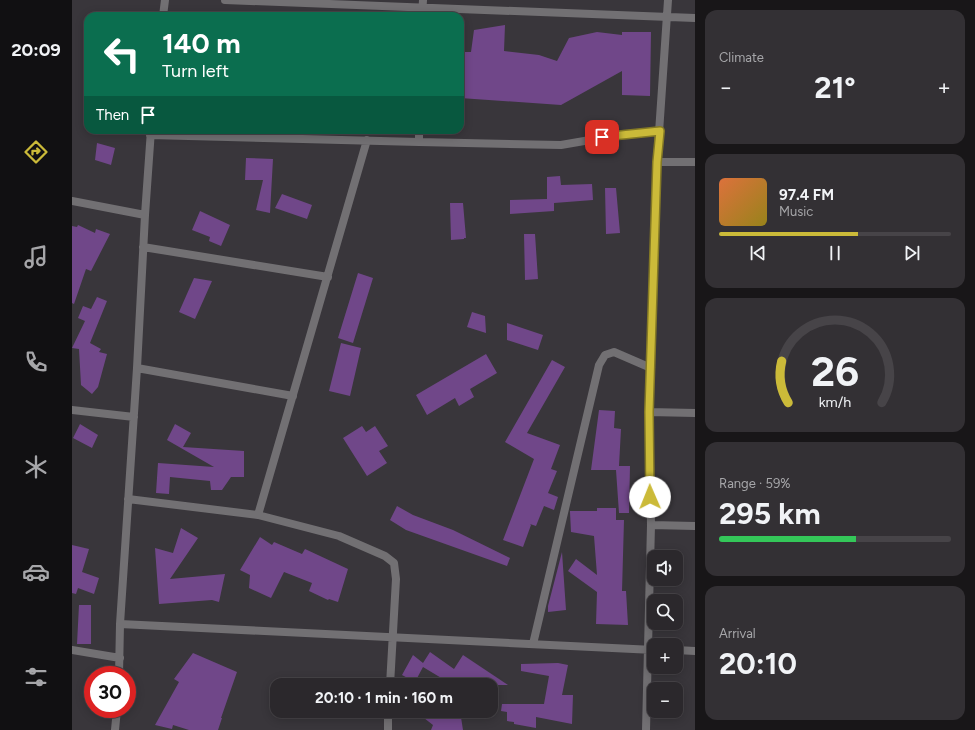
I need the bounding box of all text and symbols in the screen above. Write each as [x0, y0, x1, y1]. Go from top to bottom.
text: 140 m [162, 26, 241, 60]
icon: left [96, 28, 148, 80]
text: 20:09 [11, 39, 61, 61]
text: Climate [719, 50, 764, 65]
text: Turn left [162, 60, 229, 82]
text: 21° [814, 69, 856, 106]
text: − [719, 74, 733, 101]
text: + [937, 74, 951, 101]
icon: arrive [137, 104, 159, 126]
text: Then [96, 106, 129, 124]
pin [585, 120, 619, 154]
icon: arrive [591, 126, 613, 148]
icon: directions [22, 138, 50, 166]
text: 97.4 FM [779, 186, 834, 204]
text: Music [779, 204, 813, 219]
icon: previous [747, 242, 769, 264]
icon: pause [824, 242, 846, 264]
icon: next [901, 242, 923, 264]
icon: music [22, 243, 50, 271]
text: 26 [811, 346, 859, 396]
icon: phone [22, 348, 50, 376]
text: km/h [819, 393, 851, 411]
icon: climate [22, 453, 50, 481]
position arrow [629, 476, 671, 518]
text: Range · 59% [719, 476, 791, 491]
text: 295 km [719, 495, 821, 532]
map controls [647, 550, 683, 718]
button: sound [647, 550, 683, 586]
icon: car [22, 558, 50, 586]
button: search [647, 594, 683, 630]
text: Arrival [719, 626, 756, 641]
button: + [647, 638, 683, 674]
text: 20:10 [719, 645, 797, 682]
icon: filters [22, 663, 50, 691]
speed limit sign: 30 [84, 666, 136, 718]
button: − [647, 682, 683, 718]
text: 20:10 · 1 min · 160 m [315, 689, 453, 707]

